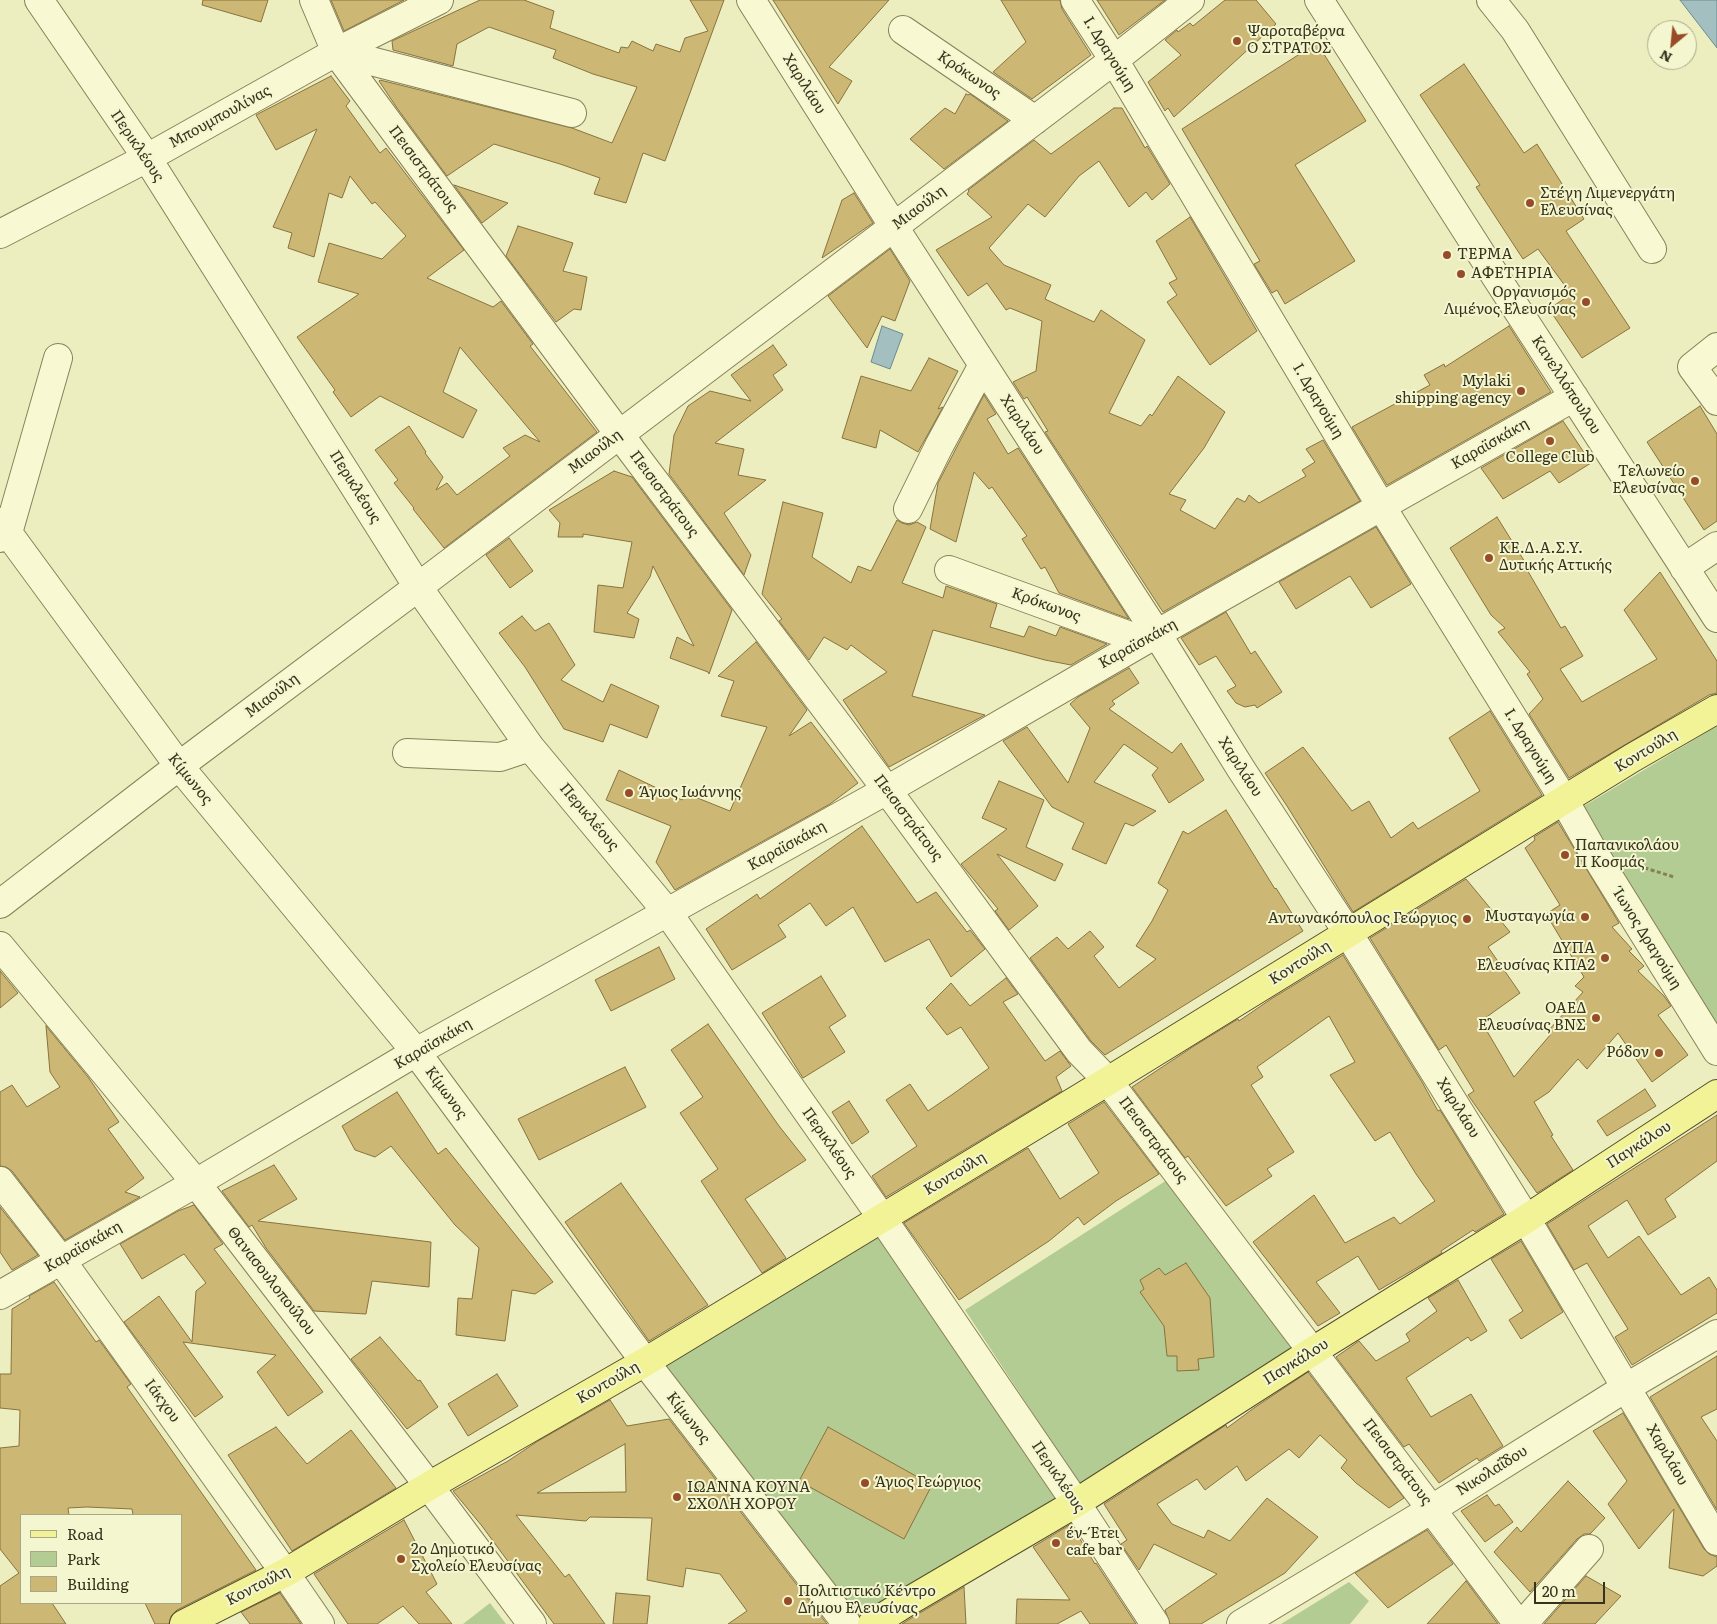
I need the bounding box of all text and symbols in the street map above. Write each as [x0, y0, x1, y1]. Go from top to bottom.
street label: Ι. Δραγούμη [1079, 13, 1139, 95]
north arrow [1647, 20, 1697, 70]
place label: Ψαροταβέρνα Ο ΣΤΡΑΤΟΣ [1247, 23, 1345, 58]
marker: Ψαροταβέρνα Ο ΣΤΡΑΤΟΣ [1231, 35, 1243, 47]
text: N [1656, 46, 1675, 69]
street label: Κρόκωνος [934, 47, 1004, 103]
street label: Χαριλάου [778, 51, 830, 117]
street label: Μπουμπουλίνας [166, 82, 274, 152]
street label: Περικλέους [106, 107, 168, 185]
street label: Πεισιστράτους [385, 122, 461, 216]
street label: Μιαούλη [889, 182, 949, 234]
place label: Στέγη Λιμενεργάτη Ελευσίνας [1540, 185, 1675, 220]
marker: Στέγη Λιμενεργάτη Ελευσίνας [1524, 197, 1536, 209]
place label: ΤΕΡΜΑ [1457, 246, 1513, 264]
marker: ΤΕΡΜΑ [1441, 249, 1453, 261]
place label: ΑΦΕΤΗΡΙΑ [1471, 265, 1553, 283]
marker: ΑΦΕΤΗΡΙΑ [1455, 268, 1467, 280]
place label: Οργανισμός Λιμένος Ελευσίνας [1444, 284, 1576, 319]
marker: Οργανισμός Λιμένος Ελευσίνας [1580, 296, 1592, 308]
street label: Κανελλόπουλου [1527, 332, 1605, 438]
street label: Ι. Δραγούμη [1289, 360, 1347, 442]
place label: Mylaki shipping agency [1395, 373, 1511, 408]
marker: Mylaki shipping agency [1515, 385, 1527, 397]
street label: Χαριλάου [996, 392, 1048, 458]
street label: Καραϊσκάκη [1448, 415, 1532, 473]
street label: Μιαούλη [565, 426, 625, 478]
marker: College Club [1544, 435, 1556, 447]
street label: Περικλέους [325, 447, 385, 527]
street label: Πεισιστράτους [626, 447, 702, 541]
place label: College Club [1505, 449, 1595, 467]
place label: Τελωνείο Ελευσίνας [1612, 463, 1685, 498]
marker: Τελωνείο Ελευσίνας [1689, 475, 1701, 487]
place label: ΚΕ.Δ.Α.Σ.Υ. Δυτικής Αττικής [1499, 540, 1612, 575]
marker: ΚΕ.Δ.Α.Σ.Υ. Δυτικής Αττικής [1483, 552, 1495, 564]
street label: Κρόκωνος [1009, 584, 1083, 626]
street label: Καραϊσκάκη [1096, 615, 1180, 673]
street label: Μιαούλη [242, 670, 302, 722]
street label: Ι. Δραγούμη [1500, 705, 1560, 787]
street label: Κοντούλη [1612, 725, 1680, 777]
street label: Χαριλάου [1214, 734, 1266, 800]
street label: Κίμωνος [164, 750, 216, 808]
street label: Πεισιστράτους [870, 771, 946, 865]
street label: Περικλέους [556, 780, 622, 854]
place label: Άγιος Ιωάννης [639, 784, 741, 802]
marker: Άγιος Ιωάννης [623, 787, 635, 799]
street label: Καραϊσκάκη [745, 817, 829, 875]
place label: Παπανικολάου Π Κοσμάς [1575, 837, 1679, 872]
marker: Παπανικολάου Π Κοσμάς [1559, 849, 1571, 861]
street label: Ίωνος Δραγούμη [1609, 885, 1685, 993]
place label: Μυσταγωγία [1485, 908, 1575, 926]
place label: Αντωνακόπουλος Γεώργιος [1268, 910, 1457, 928]
marker: Μυσταγωγία [1579, 911, 1591, 923]
marker: Αντωνακόπουλος Γεώργιος [1461, 913, 1473, 925]
street label: Κοντούλη [1266, 937, 1334, 989]
place label: ΔΥΠΑ Ελευσίνας ΚΠΑ2 [1477, 940, 1595, 975]
marker: ΔΥΠΑ Ελευσίνας ΚΠΑ2 [1599, 952, 1611, 964]
place label: ΟΑΕΔ Ελευσίνας ΒΝΣ [1478, 1000, 1586, 1035]
marker: ΟΑΕΔ Ελευσίνας ΒΝΣ [1590, 1012, 1602, 1024]
street label: Καραϊσκάκη [391, 1015, 475, 1073]
place label: Ρόδον [1606, 1044, 1649, 1062]
marker: Ρόδον [1653, 1047, 1665, 1059]
street label: Κίμωνος [421, 1063, 471, 1123]
street label: Χαριλάου [1432, 1075, 1484, 1141]
street label: Πεισιστράτους [1115, 1093, 1191, 1187]
street label: Περικλέους [798, 1104, 860, 1182]
street label: Παγκάλου [1603, 1118, 1675, 1172]
street label: Κοντούλη [921, 1148, 989, 1200]
street label: Καραϊσκάκη [41, 1218, 125, 1276]
street label: Θανασουλοπούλου [223, 1223, 319, 1339]
street label: Παγκάλου [1260, 1335, 1332, 1389]
street label: Κοντούλη [574, 1358, 642, 1408]
street label: Ιάκχου [140, 1376, 184, 1426]
street label: Κίμωνος [662, 1389, 714, 1447]
street label: Πεισιστράτους [1359, 1415, 1435, 1509]
street label: Χαριλάου [1642, 1421, 1692, 1489]
street label: Περικλέους [1027, 1438, 1089, 1516]
street label: Νικολαΐδου [1453, 1442, 1531, 1500]
place label: Άγιος Γεώργιος [875, 1474, 981, 1492]
marker: Άγιος Γεώργιος [859, 1477, 871, 1489]
place label: ΙΩΑΝΝΑ ΚΟΥΝΑ ΣΧΟΛΗ ΧΟΡΟΥ [687, 1479, 810, 1514]
marker: ΙΩΑΝΝΑ ΚΟΥΝΑ ΣΧΟΛΗ ΧΟΡΟΥ [671, 1491, 683, 1503]
legend [20, 1514, 182, 1604]
text: Road [67, 1522, 103, 1545]
place label: έν- Έτει cafe bar [1066, 1525, 1122, 1560]
marker: έν- Έτει cafe bar [1050, 1537, 1062, 1549]
place label: 2ο Δημοτικό Σχολείο Ελευσίνας [411, 1541, 541, 1576]
text: Park [67, 1547, 100, 1570]
marker: 2ο Δημοτικό Σχολείο Ελευσίνας [395, 1553, 407, 1565]
street label: Κοντούλη [223, 1562, 293, 1610]
text: Building [67, 1572, 129, 1595]
scale bar [1537, 1572, 1608, 1604]
text: 20 m [1542, 1579, 1576, 1602]
place label: Πολιτιστικό Κέντρο Δήμου Ελευσίνας [798, 1583, 936, 1618]
marker: Πολιτιστικό Κέντρο Δήμου Ελευσίνας [782, 1595, 794, 1607]

